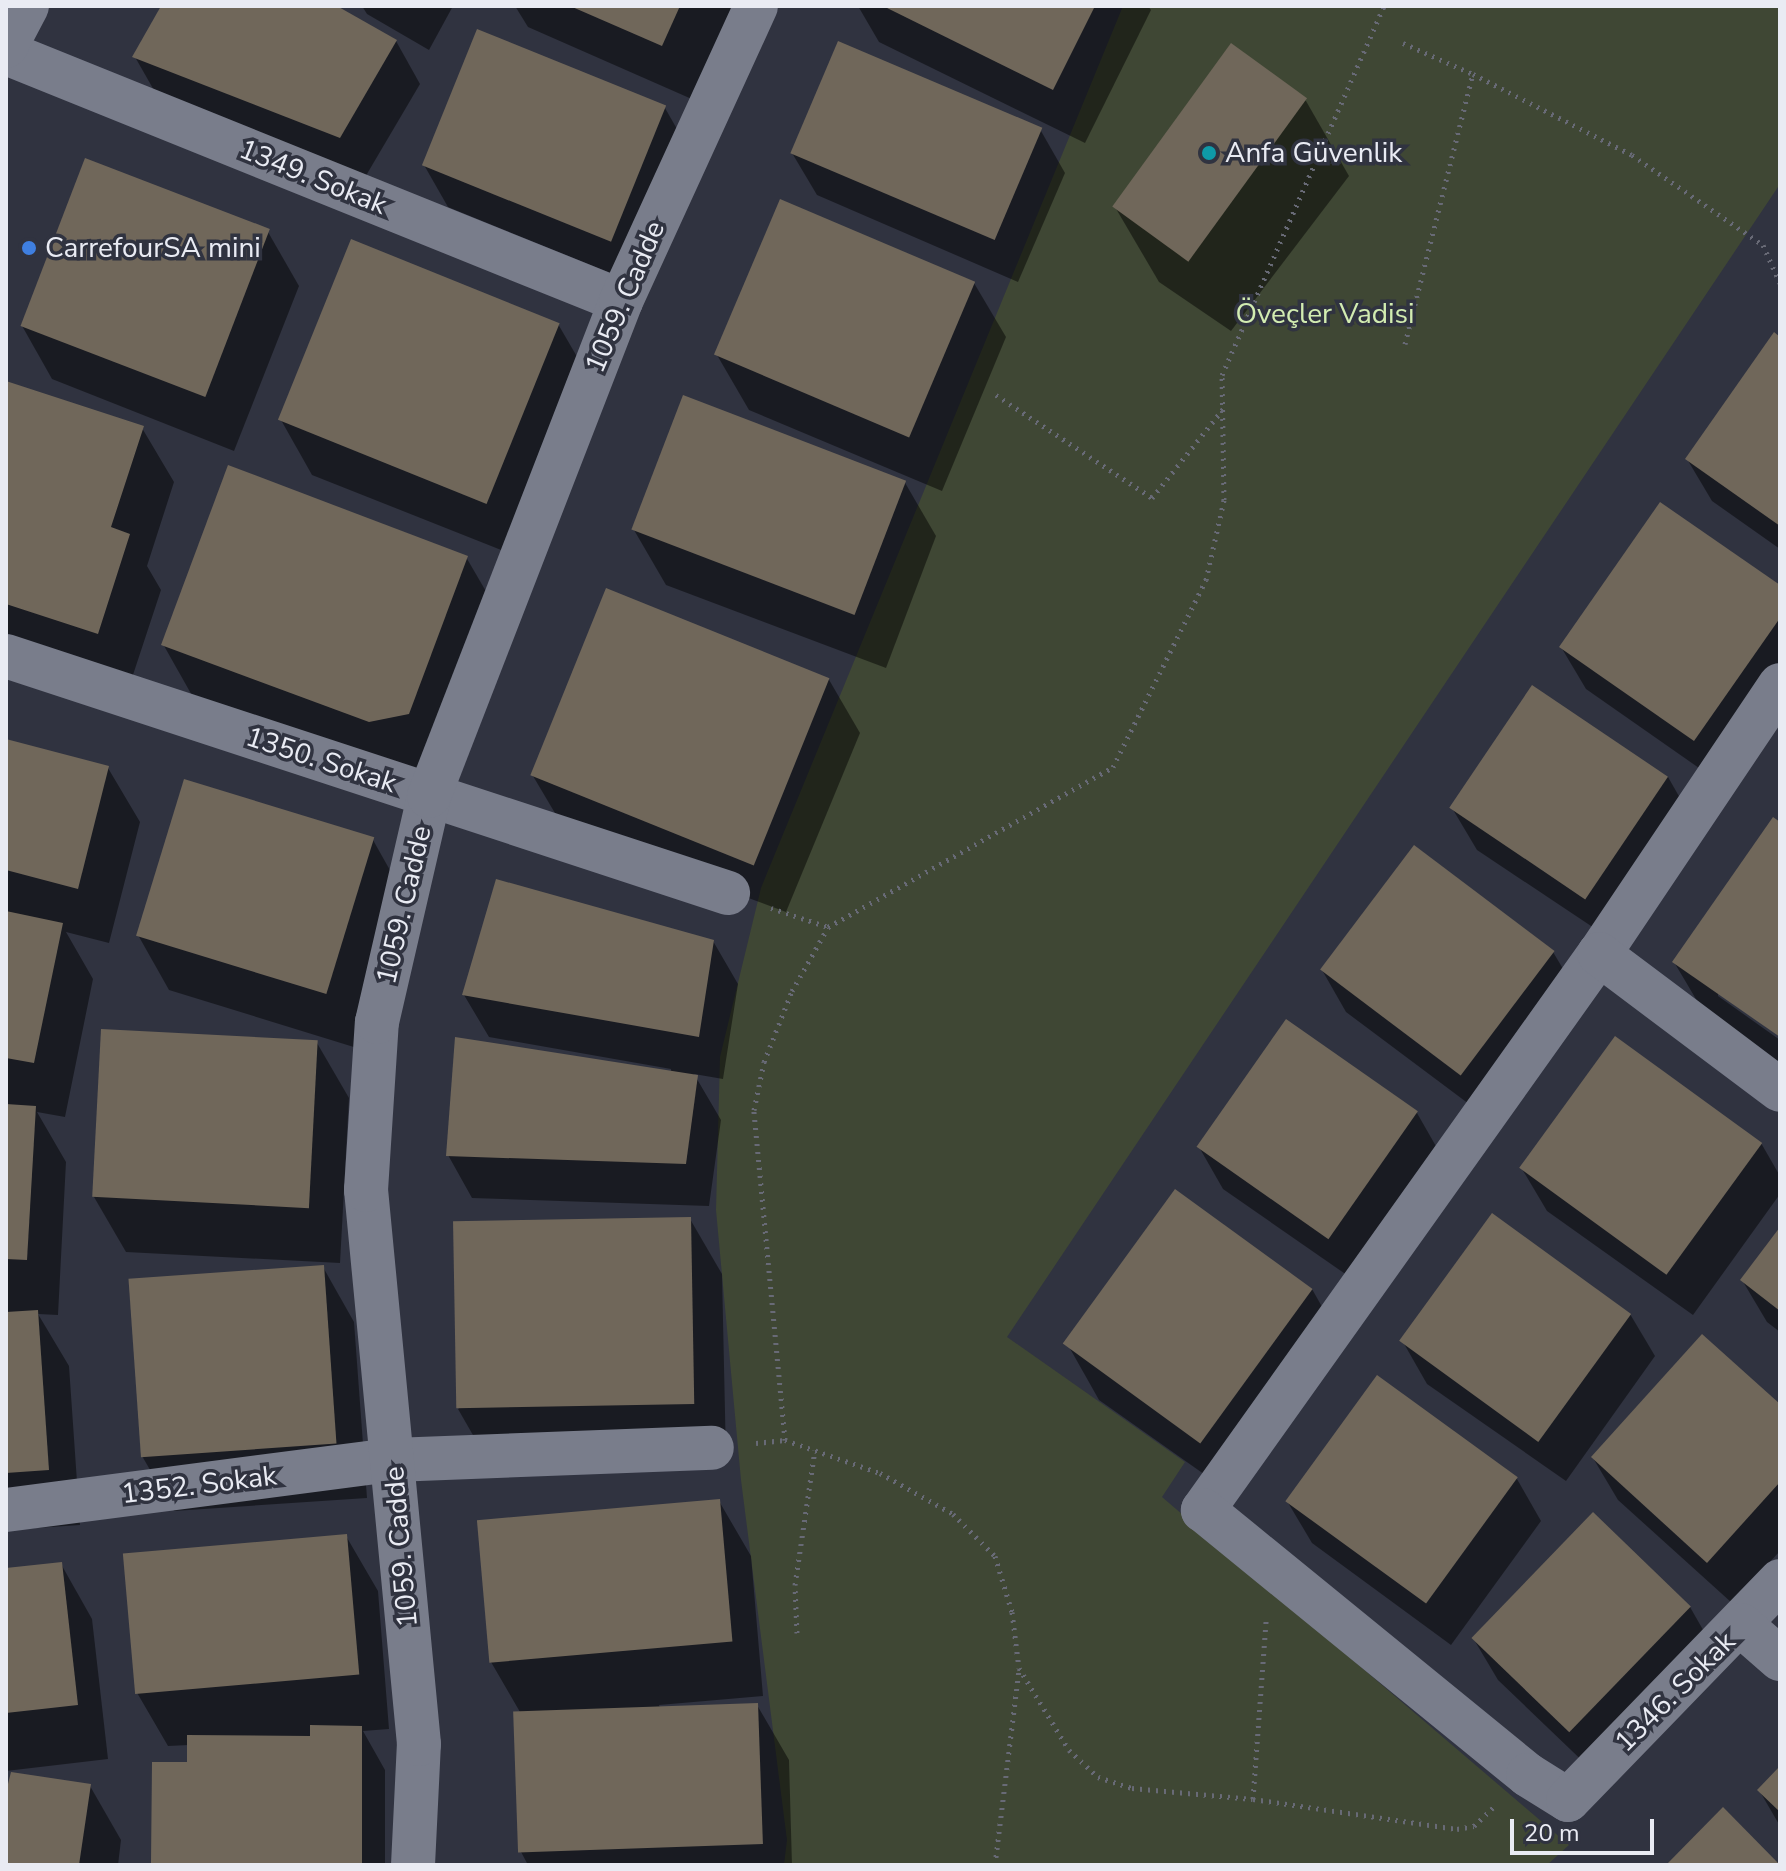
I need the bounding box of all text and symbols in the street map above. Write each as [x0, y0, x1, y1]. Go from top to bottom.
street label: 1349. Sokak [234, 132, 392, 222]
place label: Anfa Güvenlik [1225, 136, 1402, 170]
marker: Anfa Güvenlik [1200, 144, 1218, 162]
street label: 1059. Cadde [578, 216, 672, 378]
place label: CarrefourSA mini [45, 231, 261, 265]
marker: CarrefourSA mini [20, 239, 38, 257]
park label: Öveçler Vadisi [1235, 297, 1415, 331]
street label: 1350. Sokak [241, 720, 401, 800]
street label: 1059. Cadde [369, 823, 439, 987]
street label: 1352. Sokak [119, 1459, 279, 1511]
street label: 1059. Cadde [377, 1465, 425, 1629]
street label: 1346. Sokak [1608, 1625, 1742, 1759]
scale bar [1514, 1803, 1658, 1853]
text: 20 m [1524, 1817, 1580, 1849]

